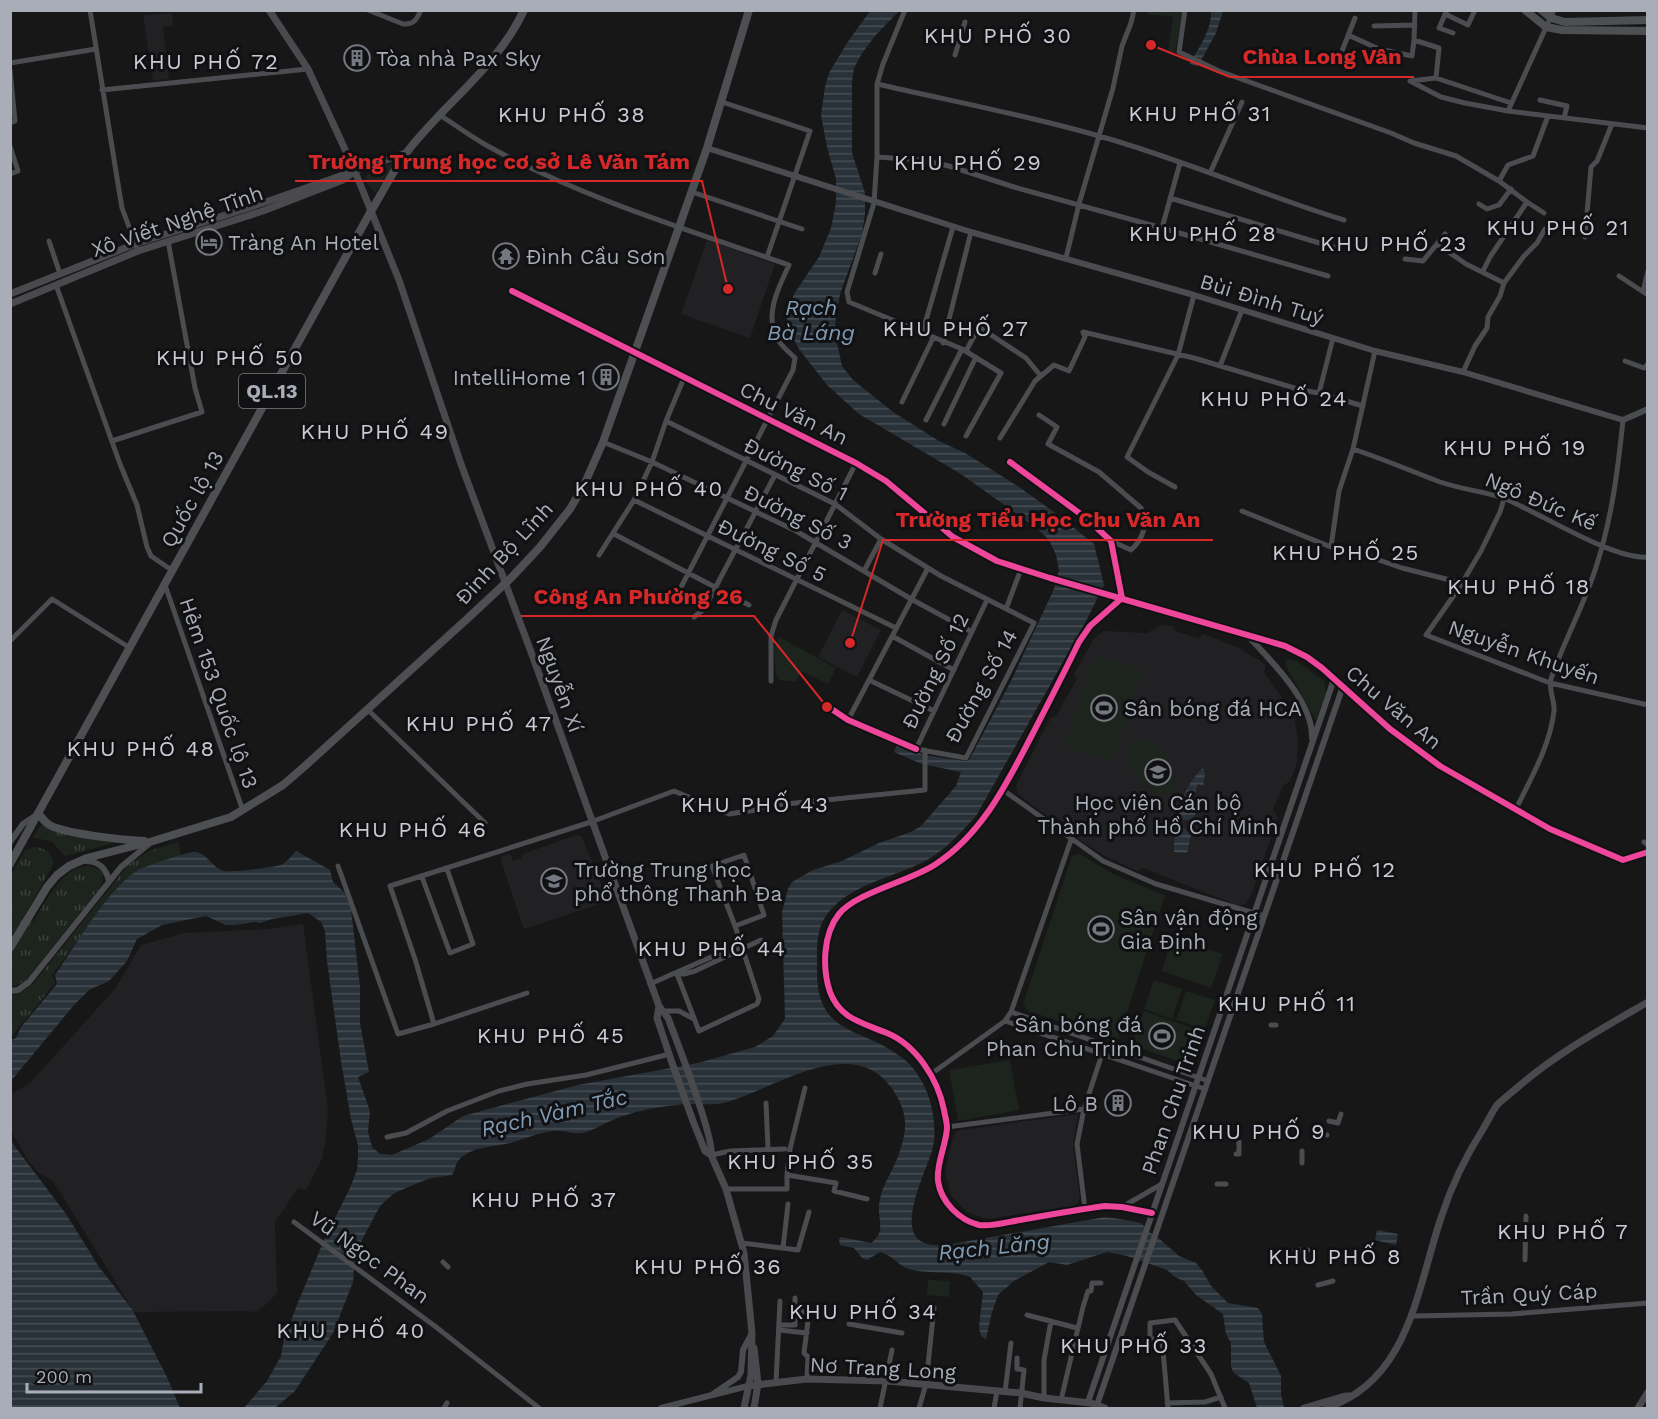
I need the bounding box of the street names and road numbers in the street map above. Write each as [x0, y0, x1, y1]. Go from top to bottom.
street label: Xô Viết Nghệ Tĩnh [88, 180, 266, 262]
street label: Bùi Đình Tuý [1197, 268, 1327, 330]
road number: QL.13 [239, 374, 305, 408]
street label: Chu Văn An [736, 376, 852, 450]
street label: Đường Số 1 [740, 432, 852, 506]
street label: Quốc lộ 13 [155, 446, 229, 552]
street label: Ngô Đức Kế [1482, 466, 1600, 536]
street label: Đường Số 3 [740, 479, 856, 555]
street label: Đinh Bộ Lĩnh [450, 496, 558, 610]
street label: Đường Số 5 [714, 513, 830, 587]
street label: Hẻm 153 Quốc lộ 13 [175, 594, 263, 792]
street label: Đường Số 12 [896, 609, 974, 733]
street label: Nguyễn Khuyến [1445, 614, 1603, 690]
street label: Đường Số 14 [939, 625, 1023, 747]
street label: Nguyễn Xí [531, 633, 589, 736]
street label: Chu Văn An [1341, 660, 1447, 754]
street label: Phan Chu Trinh [1136, 1022, 1210, 1178]
street label: Vũ Ngọc Phan [305, 1205, 435, 1309]
street label: Trần Quý Cáp [1460, 1278, 1598, 1310]
street label: Nơ Trang Long [809, 1352, 957, 1384]

